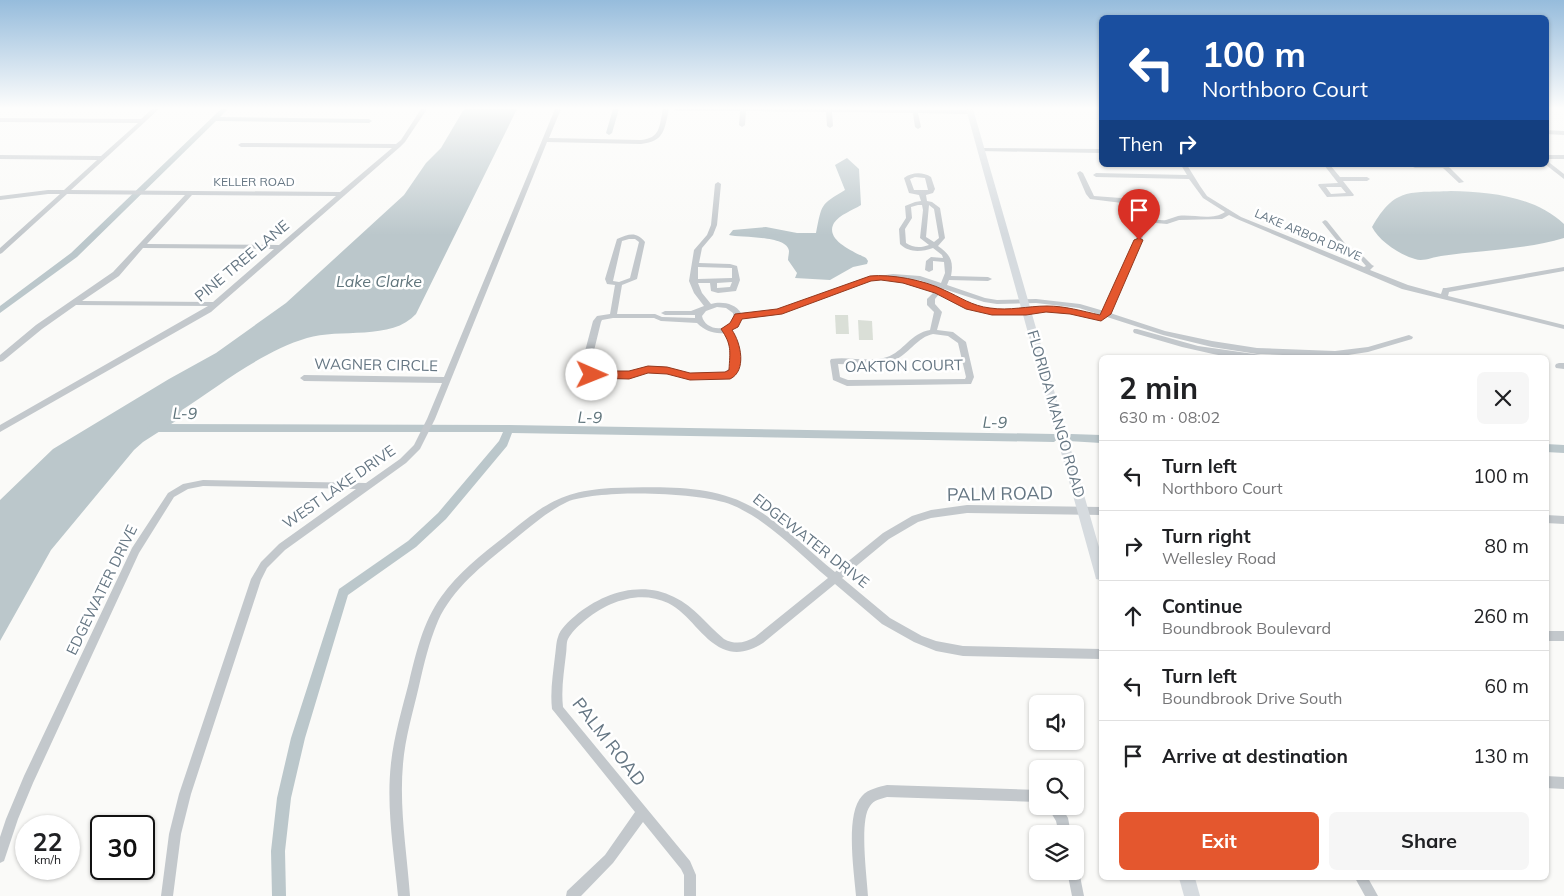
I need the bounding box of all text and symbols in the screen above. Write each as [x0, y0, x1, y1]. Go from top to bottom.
text: 100 m [1202, 32, 1306, 76]
icon: left [1119, 35, 1184, 100]
text: Northboro Court [1202, 75, 1368, 103]
icon: right [1173, 130, 1201, 158]
text: Then [1119, 132, 1163, 156]
street label: KELLER ROAD [213, 174, 295, 189]
pin [1118, 189, 1160, 240]
icon: arrive [1125, 196, 1153, 224]
street label: LAKE ARBOR DRIVE [1252, 205, 1364, 264]
street label: PINE TREE LANE [191, 215, 293, 306]
water label: Lake Clarke [336, 271, 422, 291]
street label: FLORIDA MANGO ROAD [1023, 328, 1090, 500]
position arrow [565, 348, 617, 400]
street label: WAGNER CIRCLE [314, 354, 438, 375]
street label: OAKTON COURT [845, 355, 963, 376]
text: 2 min [1119, 369, 1198, 407]
button: close [1477, 372, 1529, 424]
water label: L-9 [173, 403, 198, 423]
water label: L-9 [578, 407, 603, 427]
text: 630 m · 08:02 [1119, 407, 1220, 427]
water label: L-9 [983, 412, 1008, 432]
street label: WEST LAKE DRIVE [279, 440, 399, 533]
text: Turn left [1162, 454, 1237, 478]
icon: left [1119, 462, 1147, 490]
text: 100 m [1473, 464, 1529, 488]
text: Northboro Court [1162, 478, 1283, 498]
street label: PALM ROAD [947, 481, 1053, 506]
street label: EDGEWATER DRIVE [749, 489, 873, 592]
street label: EDGEWATER DRIVE [62, 521, 141, 658]
text: Turn right [1162, 524, 1251, 548]
icon: right [1119, 532, 1147, 560]
text: 80 m [1485, 534, 1529, 558]
text: Wellesley Road [1162, 548, 1276, 568]
text: Continue [1162, 594, 1242, 618]
icon: ahead [1119, 602, 1147, 630]
text: 260 m [1473, 604, 1529, 628]
text: Boundbrook Boulevard [1162, 618, 1331, 638]
text: Turn left [1162, 664, 1237, 688]
icon: left [1119, 672, 1147, 700]
text: 60 m [1485, 674, 1529, 698]
text: Boundbrook Drive South [1162, 688, 1342, 708]
street label: PALM ROAD [568, 693, 651, 791]
map controls [1029, 695, 1084, 880]
button: sound [1029, 695, 1084, 750]
icon: arrive [1119, 742, 1147, 770]
text: Arrive at destination [1162, 744, 1348, 768]
text: 130 m [1473, 744, 1529, 768]
button: search [1029, 760, 1084, 815]
button: Exit [1119, 812, 1319, 870]
button: Share [1329, 812, 1529, 870]
speed limit sign: 30 [90, 815, 155, 880]
button: layers [1029, 825, 1084, 880]
text: 22 [32, 826, 63, 857]
text: km/h [34, 852, 61, 867]

